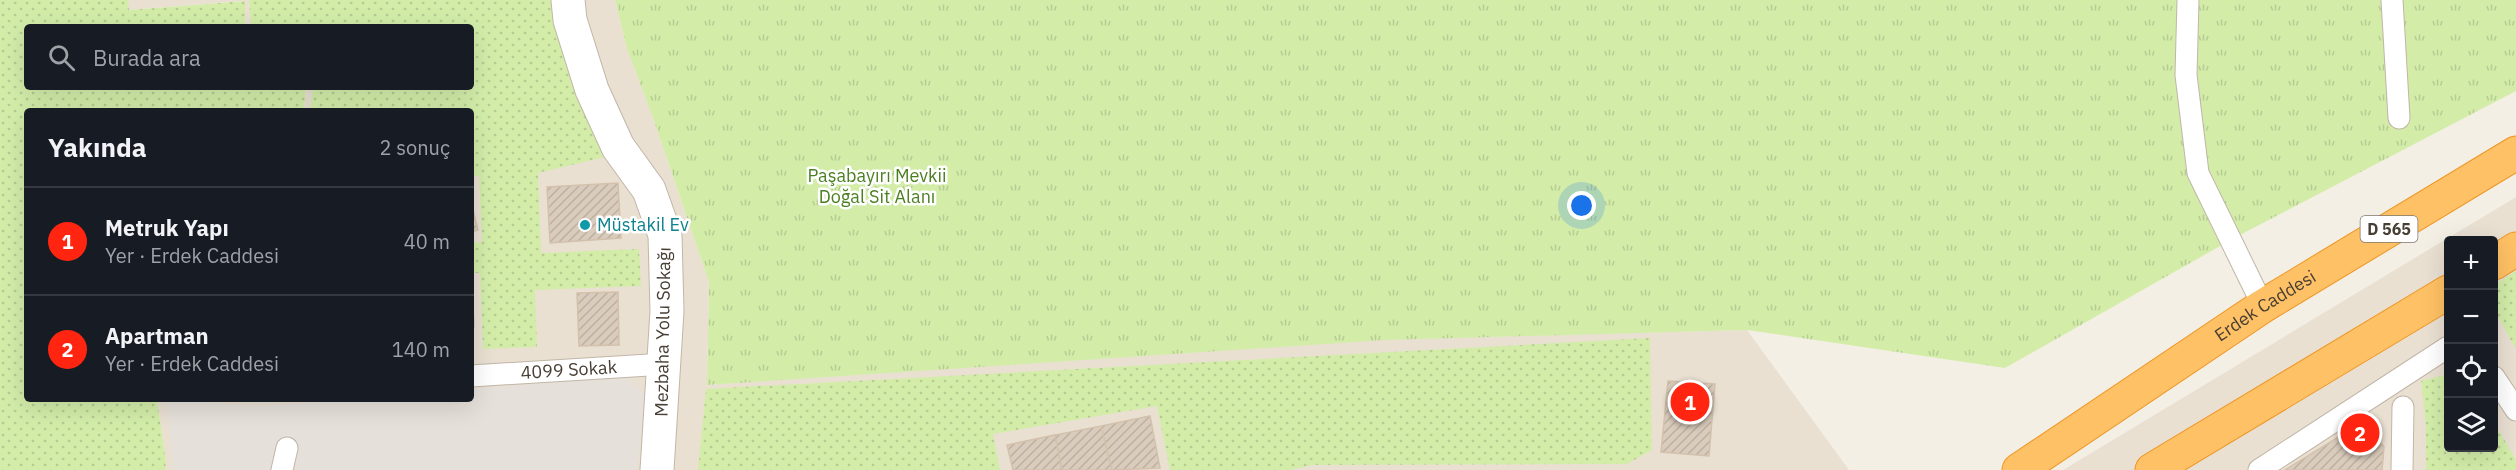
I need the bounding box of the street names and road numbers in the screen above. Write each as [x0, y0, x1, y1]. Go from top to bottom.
road number: D 565 [2360, 216, 2418, 242]
street label: Mezbaha Yolu Sokağı [650, 247, 675, 417]
street label: Erdek Caddesi [2210, 265, 2320, 346]
street label: 4099 Sokak [520, 355, 618, 384]

